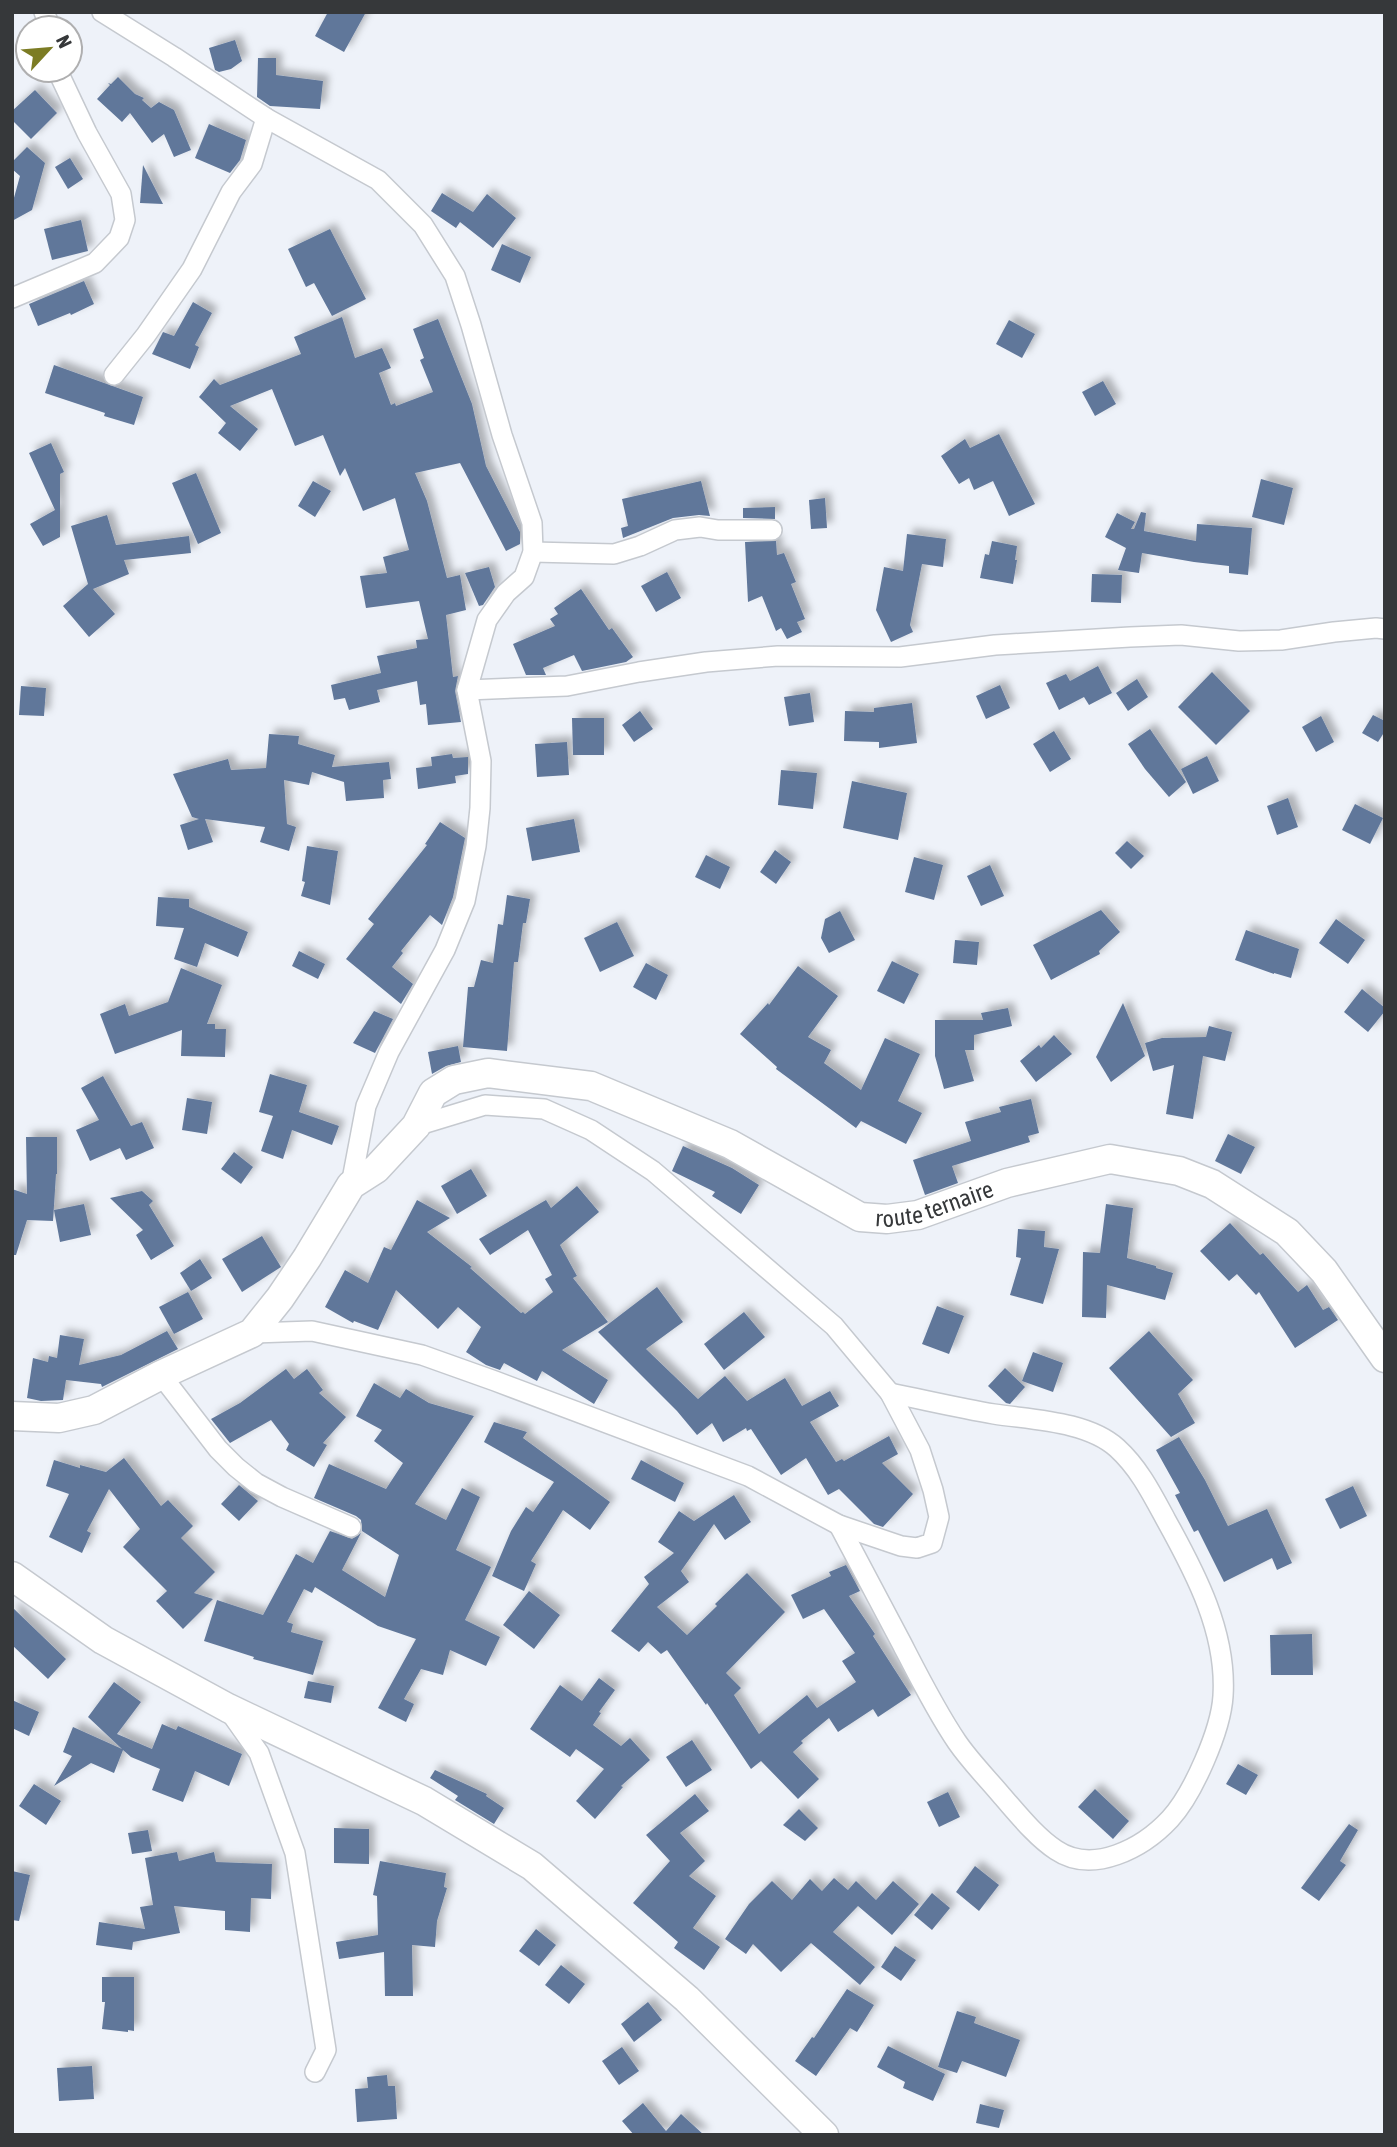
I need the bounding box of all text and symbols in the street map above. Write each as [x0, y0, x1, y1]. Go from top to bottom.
north arrow [14, 14, 84, 84]
text: N [52, 32, 77, 51]
street label: route ternaire [875, 1175, 997, 1232]

